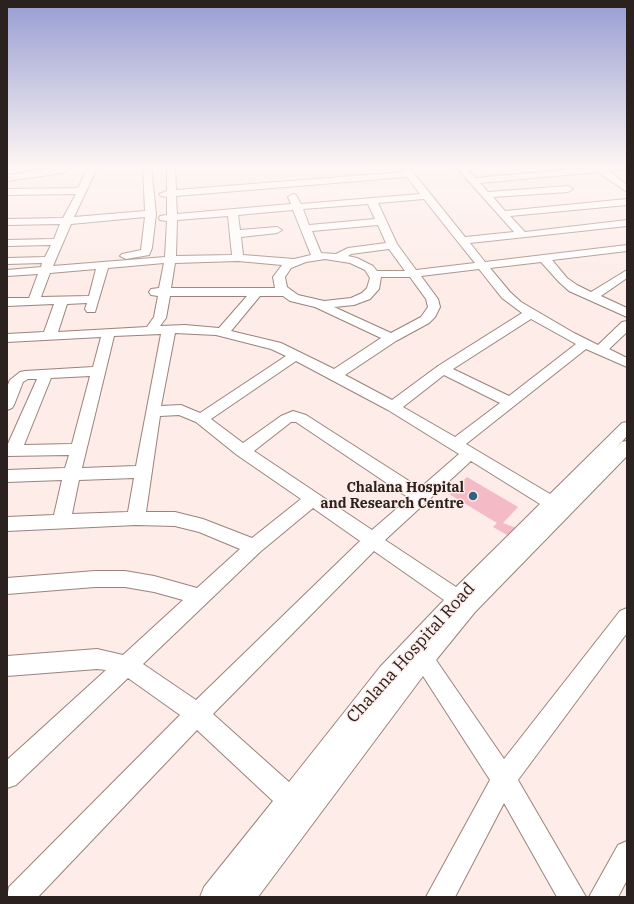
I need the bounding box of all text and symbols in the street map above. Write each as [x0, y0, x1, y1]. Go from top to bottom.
place label: Chalana Hospital and Research Centre [320, 480, 464, 512]
marker: Chalana Hospital and Research Centre [467, 490, 479, 502]
street label: Chalana Hospital Road [343, 579, 479, 727]

